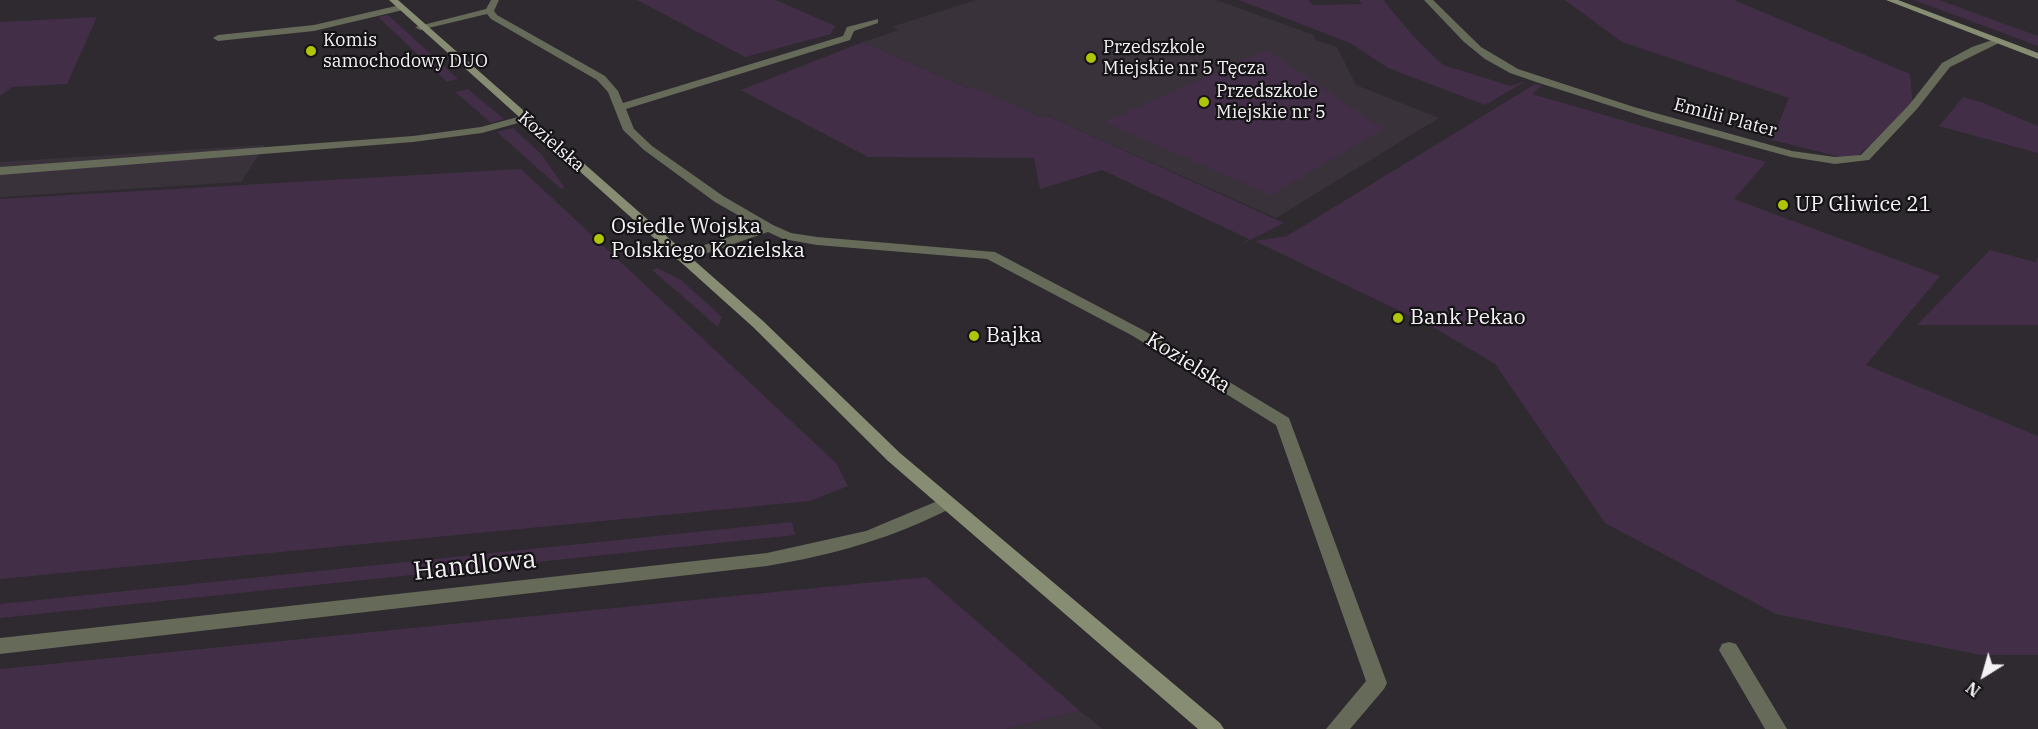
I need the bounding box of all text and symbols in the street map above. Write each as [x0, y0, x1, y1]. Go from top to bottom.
place label: Komis samochodowy DUO [323, 30, 488, 72]
place label: Przedszkole Miejskie nr 5 Tęcza [1103, 37, 1266, 80]
marker: Komis samochodowy DUO [304, 44, 318, 58]
marker: Przedszkole Miejskie nr 5 Tęcza [1084, 51, 1098, 65]
place label: Przedszkole Miejskie nr 5 [1216, 81, 1326, 124]
street label: Emilii Plater [1671, 94, 1779, 142]
marker: Przedszkole Miejskie nr 5 [1197, 95, 1211, 109]
street label: Kozielska [513, 107, 589, 177]
place label: UP Gliwice 21 [1795, 192, 1931, 218]
marker: UP Gliwice 21 [1776, 198, 1790, 212]
place label: Osiedle Wojska Polskiego Kozielska [611, 214, 805, 264]
marker: Osiedle Wojska Polskiego Kozielska [592, 232, 606, 246]
place label: Bank Pekao [1410, 305, 1526, 331]
marker: Bank Pekao [1391, 311, 1405, 325]
place label: Bajka [986, 323, 1042, 349]
street label: Kozielska [1141, 327, 1235, 399]
marker: Bajka [967, 329, 981, 343]
street label: Handlowa [412, 544, 538, 588]
north arrow [1954, 645, 2014, 705]
text: N [1962, 678, 1984, 701]

